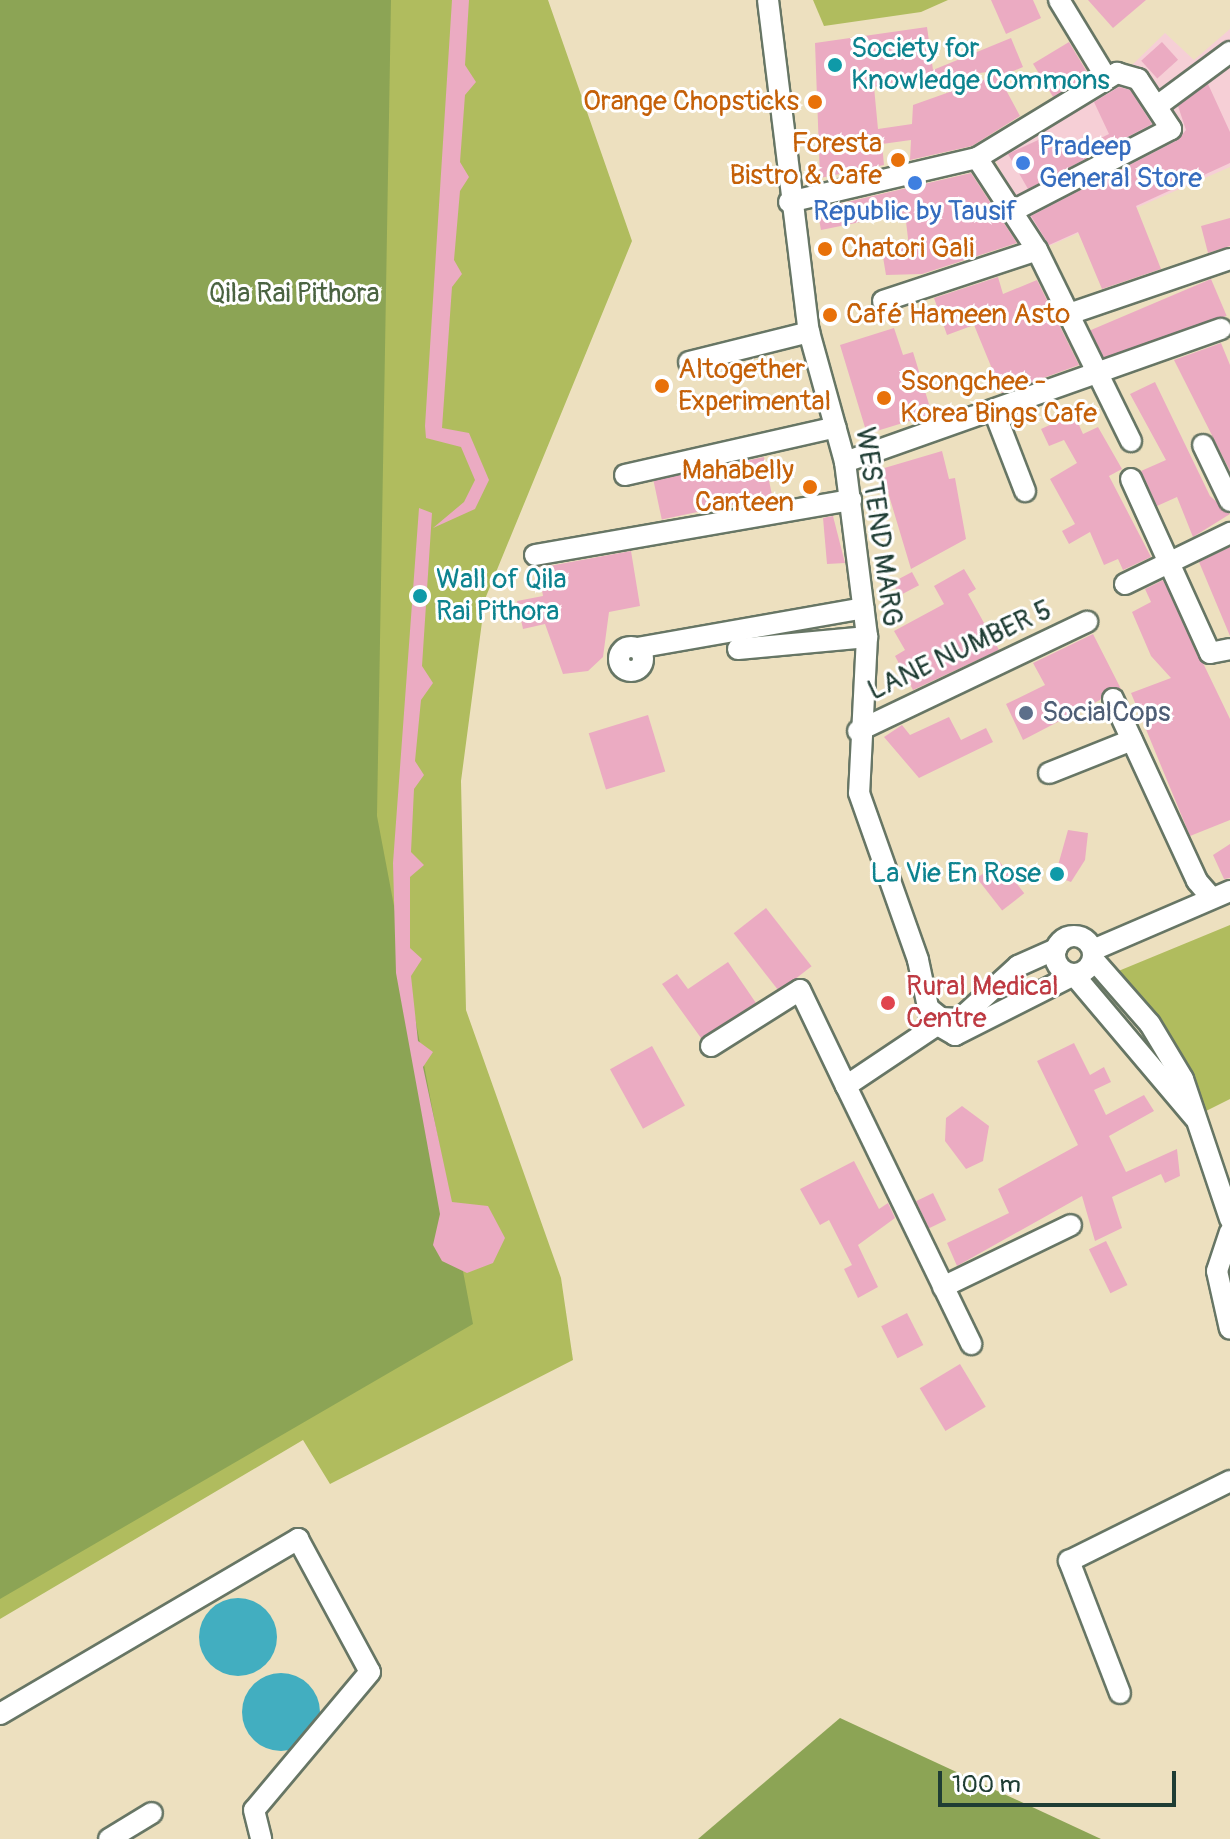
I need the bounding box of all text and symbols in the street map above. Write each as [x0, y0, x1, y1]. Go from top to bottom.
place label: Society for Knowledge Commons [851, 32, 1110, 98]
marker: Society for Knowledge Commons [826, 56, 844, 74]
place label: Orange Chopsticks [583, 85, 799, 119]
marker: Orange Chopsticks [806, 93, 824, 111]
place label: Foresta Bistro & Cafe [729, 127, 882, 193]
place label: Pradeep General Store [1039, 130, 1202, 196]
marker: Foresta Bistro & Cafe [889, 151, 907, 169]
marker: Pradeep General Store [1014, 154, 1032, 172]
marker: Republic by Tausif [906, 174, 924, 192]
place label: Republic by Tausif [813, 195, 1017, 229]
place label: Chatori Gali [841, 232, 974, 266]
marker: Chatori Gali [816, 240, 834, 258]
park label: Qila Rai Pithora [208, 277, 380, 311]
place label: Café Hameen Asto [846, 298, 1070, 332]
marker: Café Hameen Asto [821, 306, 839, 324]
place label: Altogether Experimental [678, 353, 831, 419]
place label: Ssongchee - Korea Bings Cafe [900, 365, 1097, 431]
marker: Altogether Experimental [653, 377, 671, 395]
marker: Ssongchee - Korea Bings Cafe [875, 389, 893, 407]
street label: WESTEND MARG [847, 425, 909, 629]
place label: Mahabelly Canteen [682, 454, 794, 520]
marker: Mahabelly Canteen [801, 478, 819, 496]
place label: Wall of Qila Rai Pithora [436, 563, 567, 629]
marker: Wall of Qila Rai Pithora [411, 587, 429, 605]
street label: LANE NUMBER 5 [863, 594, 1057, 708]
place label: SocialCops [1042, 696, 1171, 730]
marker: SocialCops [1017, 704, 1035, 722]
place label: La Vie En Rose [870, 857, 1041, 891]
marker: La Vie En Rose [1048, 865, 1066, 883]
place label: Rural Medical Centre [906, 970, 1059, 1036]
marker: Rural Medical Centre [877, 992, 899, 1014]
scale bar [942, 1755, 1180, 1805]
text: 100 m [952, 1770, 1021, 1799]

